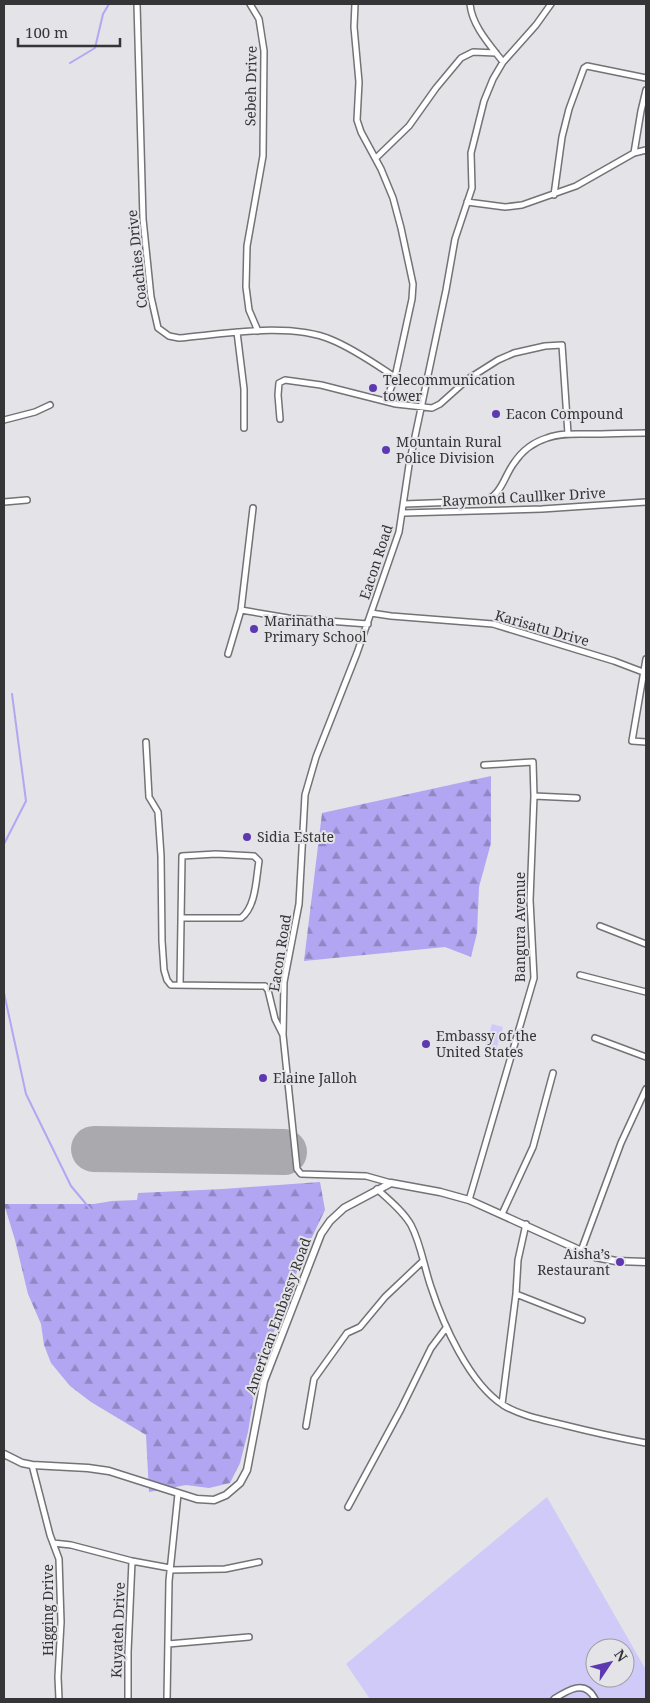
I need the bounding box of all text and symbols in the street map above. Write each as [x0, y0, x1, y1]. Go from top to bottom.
scale bar [18, 15, 120, 47]
text: 100 m [25, 22, 68, 42]
street label: Sebeh Drive [240, 46, 261, 126]
street label: Coachies Drive [122, 209, 151, 309]
place label: Telecommunication tower [383, 370, 515, 405]
marker: Telecommunication tower [367, 382, 379, 394]
place label: Eacon Compound [506, 404, 624, 423]
marker: Eacon Compound [490, 408, 502, 420]
place label: Mountain Rural Police Division [396, 432, 502, 467]
marker: Mountain Rural Police Division [380, 444, 392, 456]
street label: Raymond Caullker Drive [442, 483, 606, 510]
street label: Eacon Road [354, 521, 397, 602]
street label: Karisatu Drive [493, 605, 592, 650]
place label: Marinatha Primary School [264, 611, 367, 646]
marker: Marinatha Primary School [248, 623, 260, 635]
place label: Sidia Estate [257, 827, 334, 846]
marker: Sidia Estate [241, 831, 253, 843]
street label: Bangura Avenue [510, 872, 529, 982]
street label: Eacon Road [264, 913, 295, 993]
place label: Embassy of the United States [436, 1026, 537, 1061]
marker: Embassy of the United States [420, 1038, 432, 1050]
place label: Elaine Jalloh [273, 1068, 357, 1087]
marker: Elaine Jalloh [257, 1072, 269, 1084]
street label: American Embassy Road [240, 1234, 315, 1397]
place label: Aisha’s Restaurant [537, 1244, 610, 1279]
marker: Aisha’s Restaurant [614, 1256, 626, 1268]
street label: Higging Drive [38, 1564, 57, 1656]
street label: Kuyateh Drive [106, 1582, 129, 1678]
north arrow [585, 1638, 635, 1688]
text: N [610, 1645, 632, 1665]

